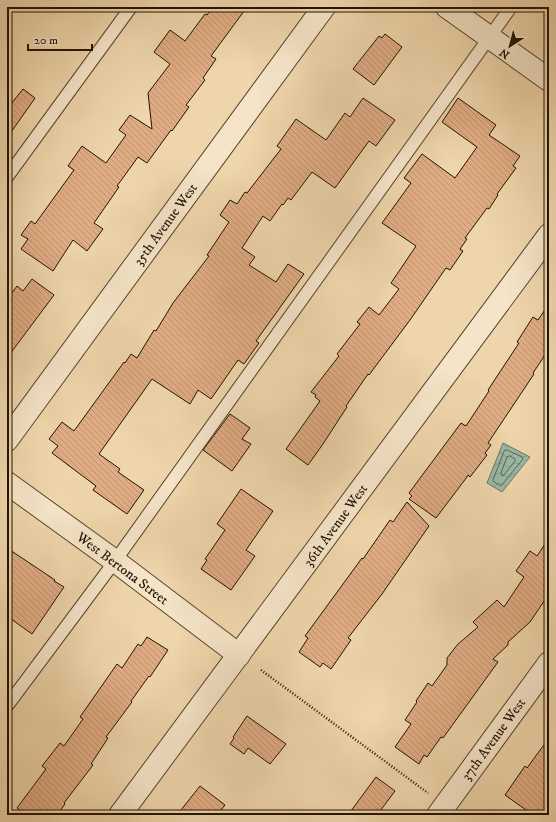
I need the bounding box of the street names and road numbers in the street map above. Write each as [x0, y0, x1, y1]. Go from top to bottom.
street label: 35th Avenue West [130, 179, 202, 269]
street label: 36th Avenue West [300, 480, 372, 570]
street label: West Bertona Street [72, 528, 172, 610]
street label: 37th Avenue West [458, 694, 530, 784]

